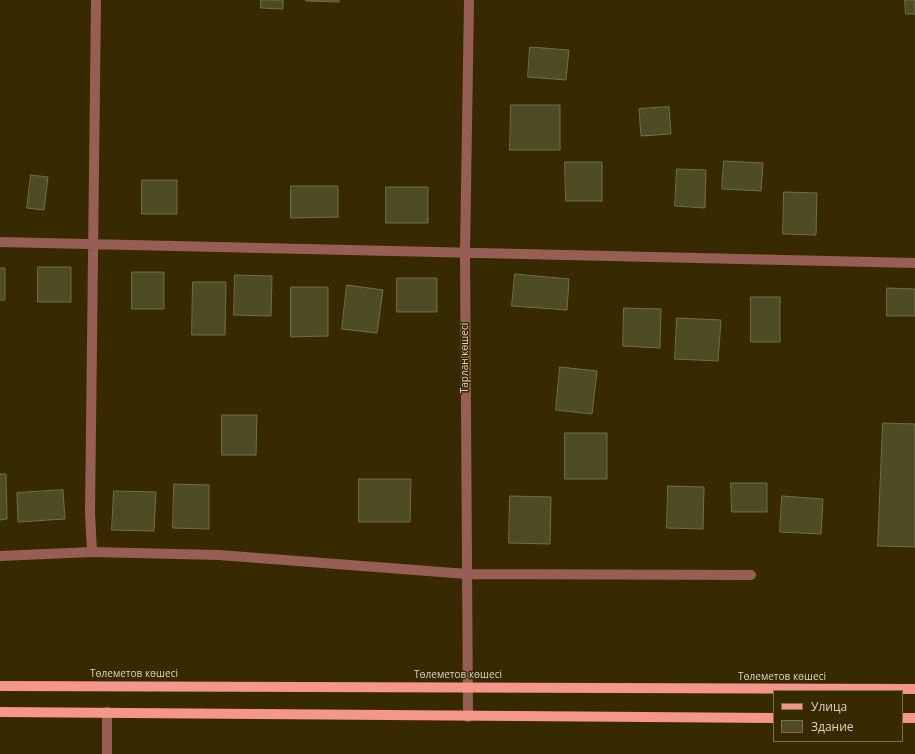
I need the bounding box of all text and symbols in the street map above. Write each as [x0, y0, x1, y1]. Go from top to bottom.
street label: Тарлан көшесі [459, 323, 471, 393]
street label: Төлеметов көшесі [90, 668, 178, 680]
street label: Төлеметов көшесі [414, 669, 502, 681]
street label: Төлеметов көшесі [738, 671, 826, 683]
legend [773, 690, 903, 742]
text: Улица [811, 698, 847, 715]
text: Здание [811, 718, 854, 735]

